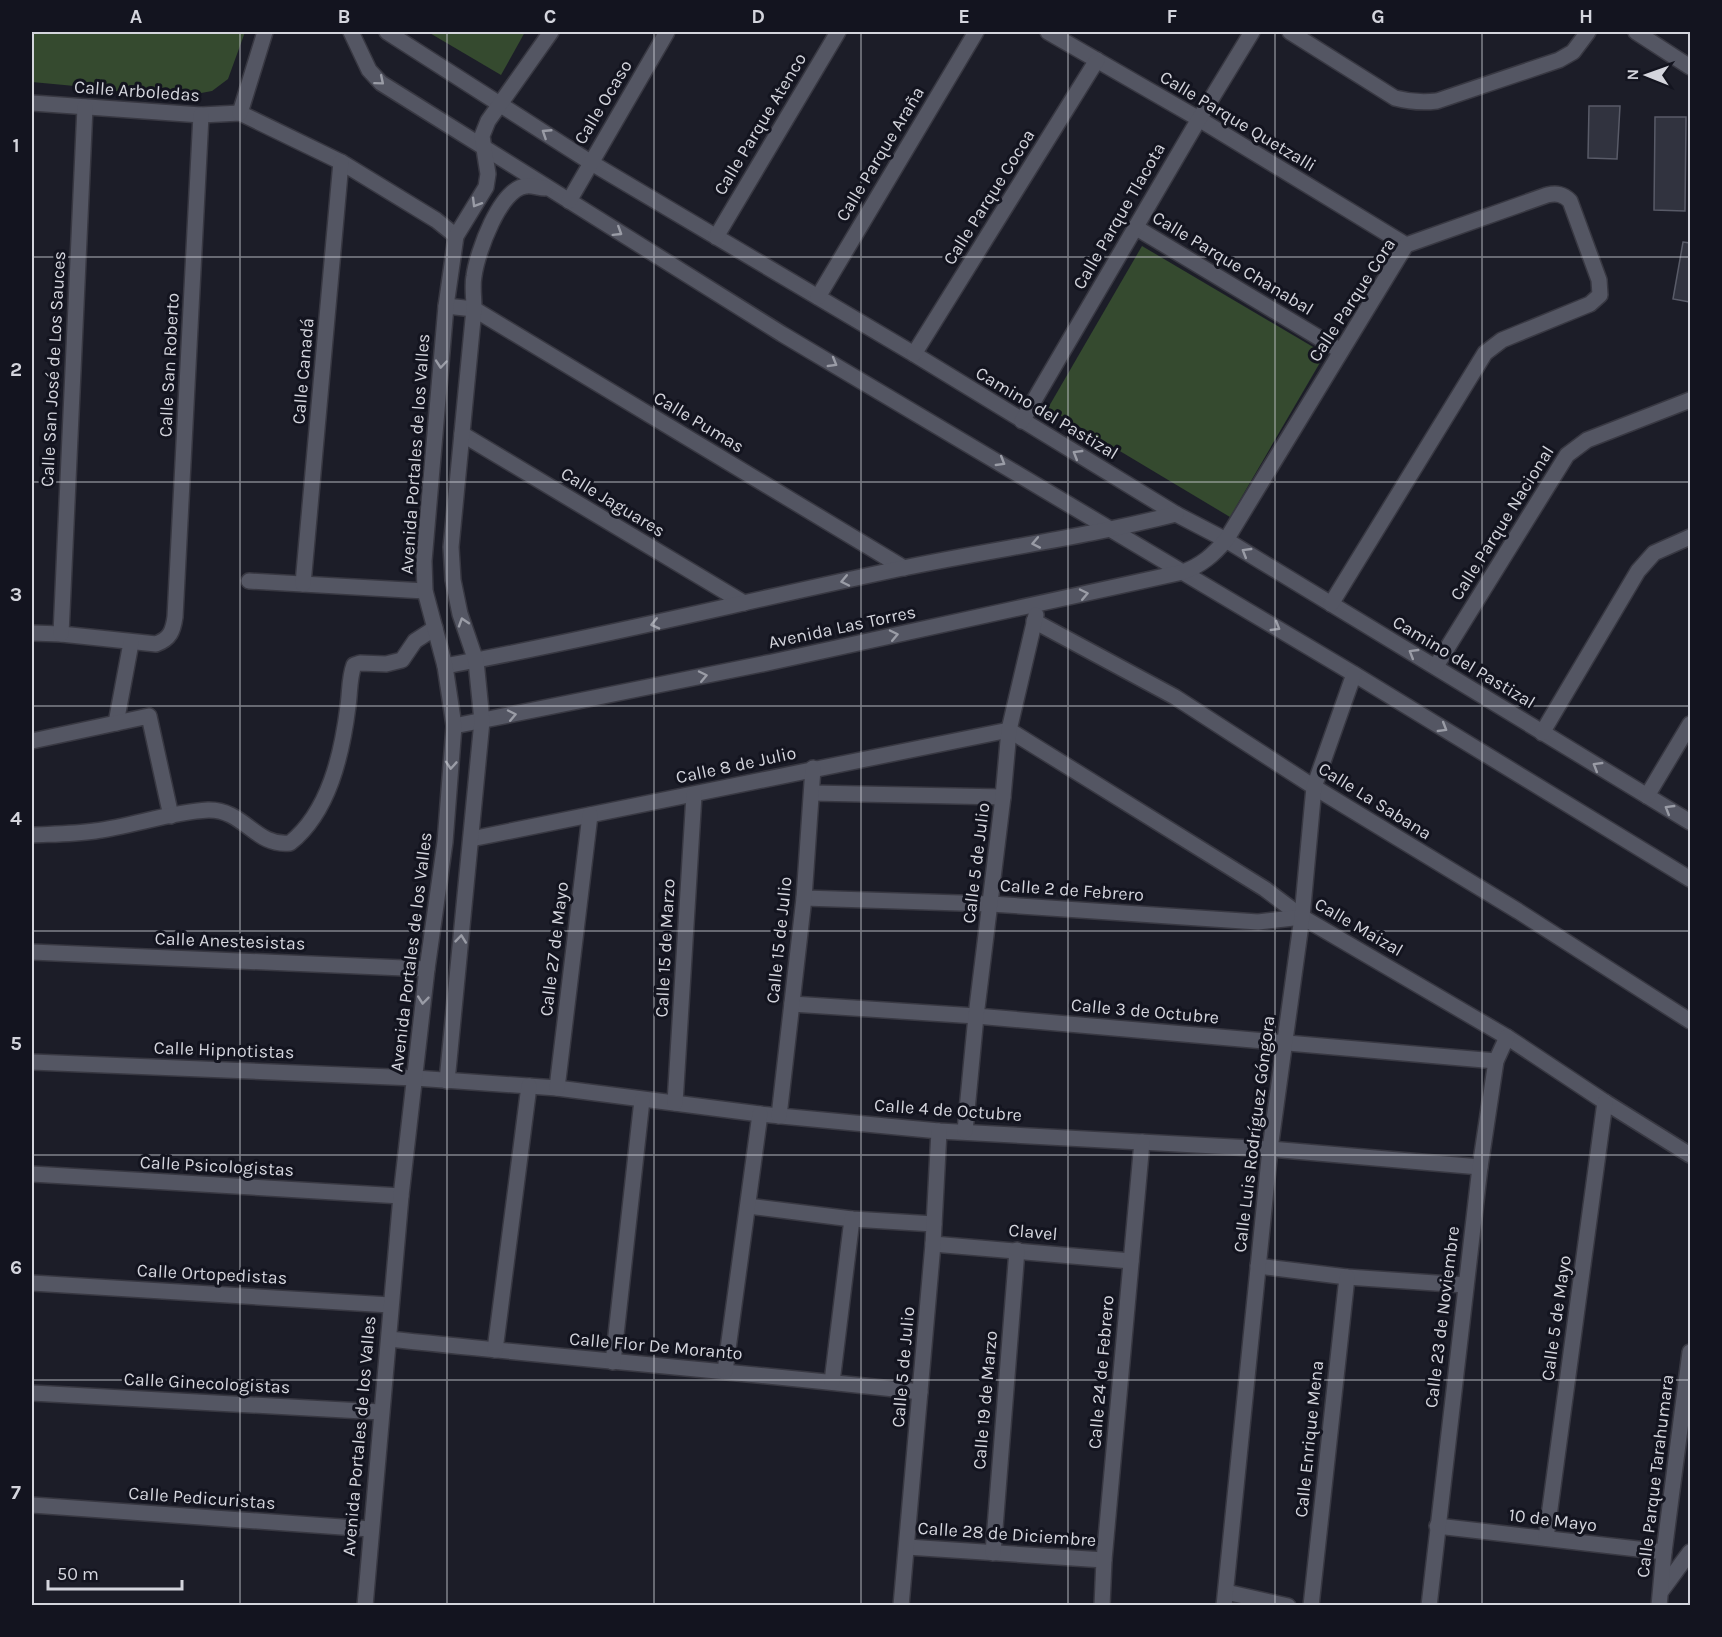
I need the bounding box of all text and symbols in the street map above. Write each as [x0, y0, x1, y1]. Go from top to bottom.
text: A [130, 5, 143, 28]
text: B [338, 5, 350, 28]
text: C [544, 5, 556, 28]
text: D [751, 5, 765, 28]
text: E [958, 5, 970, 28]
text: F [1167, 5, 1178, 28]
text: G [1371, 5, 1385, 28]
text: H [1579, 5, 1593, 28]
north arrow [1617, 45, 1677, 105]
street label: Calle Parque Atenco [709, 49, 811, 199]
street label: Calle Ocaso [569, 56, 637, 148]
street label: Calle Parque Quetzalli [1156, 66, 1320, 176]
text: N [1623, 69, 1642, 81]
one-way arrow [373, 74, 384, 85]
street label: Calle Arboledas [73, 76, 201, 106]
street label: Calle Parque Araña [831, 83, 929, 225]
street label: Calle Parque Cocoa [938, 125, 1040, 269]
one-way arrow [541, 129, 552, 140]
text: 1 [12, 134, 20, 157]
street label: Calle Parque Tlacota [1068, 139, 1170, 293]
one-way arrow [472, 197, 484, 207]
street label: Calle Parque Chanabal [1148, 206, 1318, 320]
one-way arrow [612, 224, 622, 236]
street label: Calle Parque Cora [1304, 234, 1400, 366]
street label: Calle San José de Los Sauces [36, 250, 70, 488]
street label: Calle San Roberto [154, 292, 184, 438]
street label: Calle Canadá [287, 317, 319, 425]
street label: Avenida Portales de los Valles [396, 333, 434, 575]
one-way arrow [827, 356, 837, 367]
text: 2 [10, 358, 22, 381]
one-way arrow [435, 360, 448, 369]
street label: Camino del Pastizal [972, 362, 1122, 464]
street label: Calle Pumas [650, 386, 748, 458]
street label: Calle Parque Nacional [1445, 442, 1559, 604]
one-way arrow [1073, 450, 1083, 461]
one-way arrow [995, 455, 1005, 467]
street label: Calle Jaguares [557, 462, 669, 542]
one-way arrow [1032, 536, 1042, 549]
one-way arrow [1242, 548, 1252, 560]
one-way arrow [840, 574, 850, 587]
text: 3 [10, 583, 22, 606]
one-way arrow [1079, 588, 1089, 601]
street label: Avenida Las Torres [766, 601, 918, 653]
street label: Camino del Pastizal [1389, 611, 1539, 713]
one-way arrow [458, 617, 470, 628]
one-way arrow [650, 617, 660, 630]
one-way arrow [1270, 620, 1280, 632]
one-way arrow [888, 630, 898, 643]
one-way arrow [1409, 648, 1419, 660]
one-way arrow [698, 670, 708, 683]
one-way arrow [507, 709, 517, 722]
one-way arrow [1437, 721, 1447, 733]
street label: Calle 8 de Julio [674, 742, 798, 788]
street label: Calle La Sabana [1314, 757, 1436, 845]
one-way arrow [445, 760, 458, 770]
one-way arrow [1593, 761, 1603, 773]
street label: Calle 5 de Julio [958, 801, 994, 925]
one-way arrow [1665, 805, 1675, 816]
text: 4 [10, 807, 22, 830]
street label: Avenida Portales de los Valles [385, 831, 437, 1073]
street label: Calle 2 de Febrero [999, 874, 1145, 906]
street label: Calle 15 de Julio [761, 875, 797, 1005]
street label: Calle 15 de Marzo [650, 878, 680, 1018]
street label: Calle 27 de Mayo [535, 881, 573, 1017]
street label: Calle Maizal [1311, 893, 1407, 961]
street label: Calle Anestesistas [154, 927, 306, 955]
one-way arrow [454, 935, 467, 944]
street label: Calle 3 de Octubre [1070, 994, 1220, 1028]
one-way arrow [417, 996, 430, 1005]
street label: Calle Luis Rodríguez Góngora [1229, 1014, 1279, 1254]
text: 5 [10, 1032, 22, 1055]
street label: Calle Hipnotistas [153, 1037, 295, 1063]
street label: Calle 4 de Octubre [873, 1094, 1023, 1126]
street label: Calle Psicologistas [139, 1151, 295, 1181]
street label: Clavel [1007, 1219, 1059, 1245]
street label: Calle 23 de Noviembre [1420, 1225, 1464, 1409]
street label: Calle 5 de Mayo [1536, 1254, 1576, 1382]
text: 6 [10, 1256, 22, 1279]
street label: Calle Ortopedistas [136, 1259, 288, 1289]
street label: Calle 24 de Febrero [1083, 1294, 1119, 1450]
street label: Calle 5 de Julio [887, 1305, 919, 1429]
street label: Avenida Portales de los Valles [338, 1315, 380, 1557]
street label: Calle Flor De Moranto [568, 1327, 744, 1365]
street label: Calle 19 de Marzo [968, 1330, 1002, 1470]
street label: Calle Enrique Mena [1290, 1359, 1328, 1519]
street label: Calle Ginecologistas [123, 1368, 291, 1398]
street label: Calle Parque Tarahumara [1632, 1373, 1678, 1579]
text: 7 [11, 1481, 21, 1504]
street label: Calle Pedicuristas [128, 1482, 276, 1514]
street label: 10 de Mayo [1508, 1504, 1598, 1536]
street label: Calle 28 de Diciembre [917, 1517, 1097, 1551]
scale bar [48, 1553, 182, 1591]
text: 50 m [57, 1563, 99, 1585]

